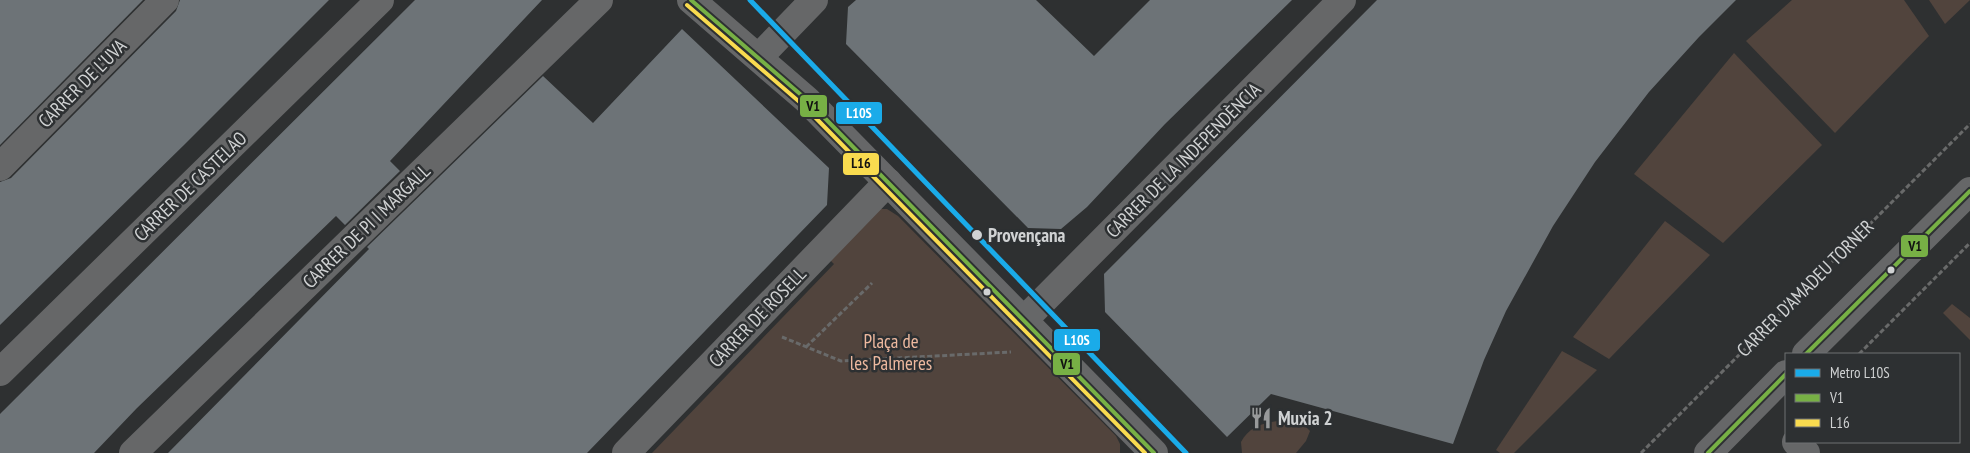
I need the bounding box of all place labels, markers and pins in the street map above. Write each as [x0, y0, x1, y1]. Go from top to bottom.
place label: Provençana [988, 223, 1066, 247]
marker: Provençana [970, 228, 984, 242]
unlabelled marker [1886, 265, 1896, 275]
unlabelled marker [982, 287, 992, 297]
restaurant icon: Muxia 2 [1248, 405, 1274, 431]
place label: Muxia 2 [1278, 406, 1333, 430]

